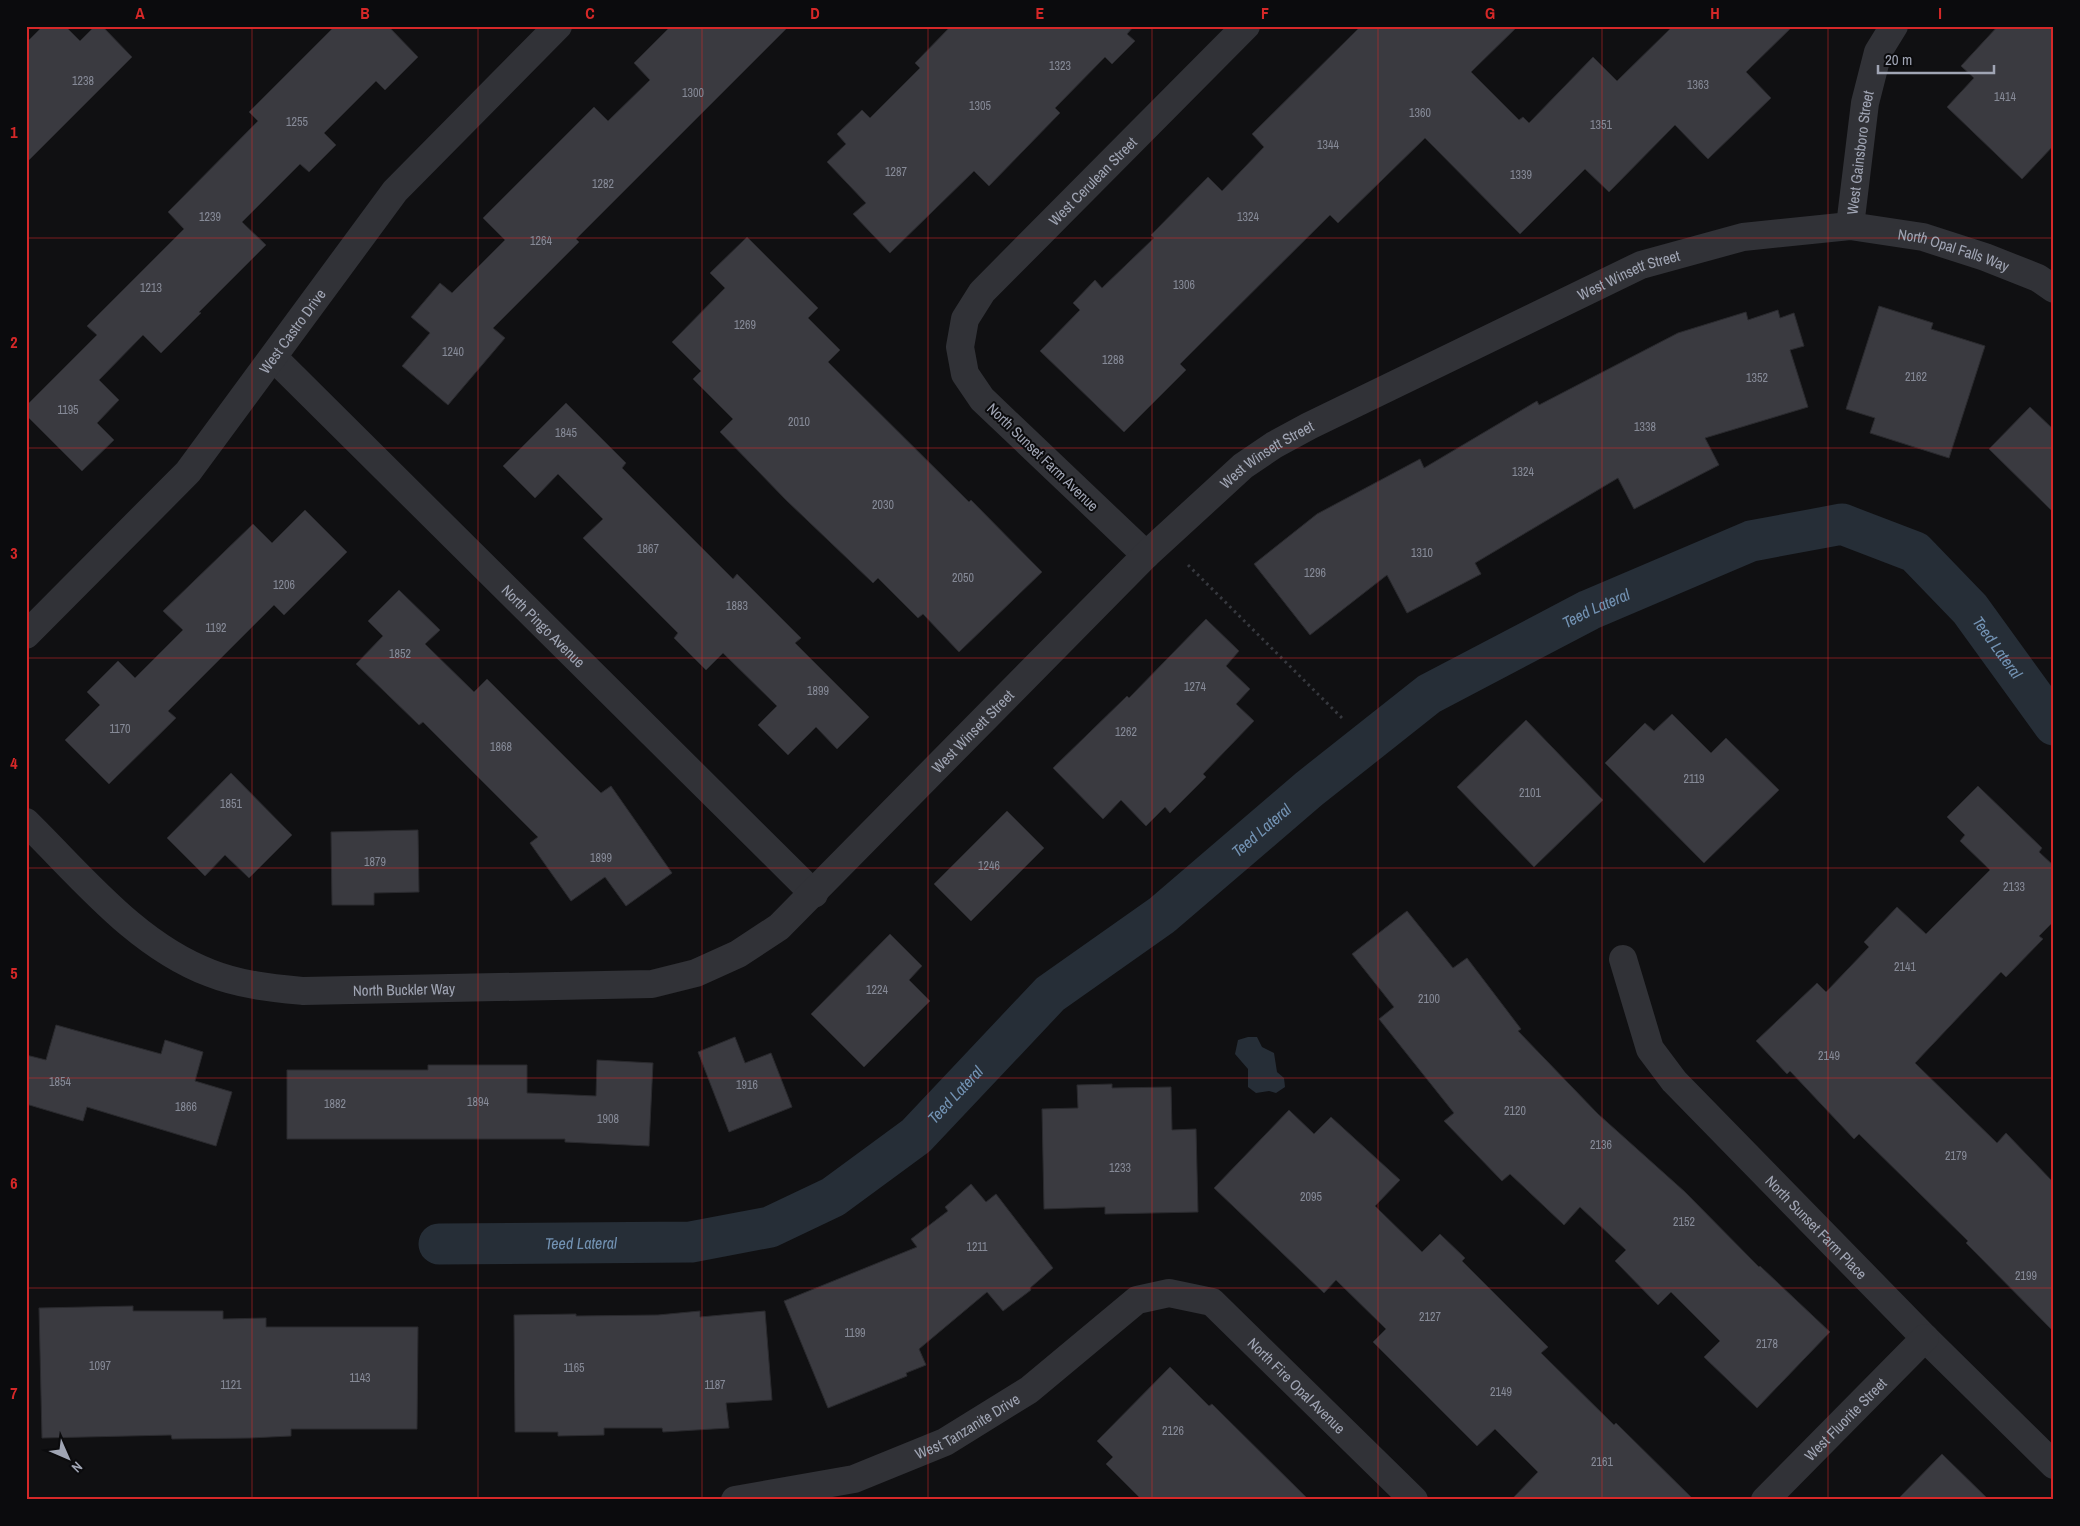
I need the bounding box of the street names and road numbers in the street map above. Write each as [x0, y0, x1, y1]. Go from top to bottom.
street label: West Gainsboro Street [1841, 88, 1878, 216]
street label: West Cerulean Street [1043, 131, 1142, 230]
street label: North Opal Falls Way [1896, 223, 2013, 276]
street label: West Winsett Street [1574, 244, 1682, 305]
street label: West Castro Drive [254, 284, 330, 378]
street label: North Sunset Farm Avenue [983, 398, 1103, 516]
street label: West Winsett Street [1215, 415, 1317, 493]
street label: North Pingo Avenue [497, 580, 590, 672]
street label: West Winsett Street [927, 684, 1019, 777]
street label: North Buckler Way [353, 977, 456, 1000]
street label: North Sunset Farm Place [1761, 1170, 1872, 1284]
street label: North Fire Opal Avenue [1243, 1333, 1350, 1438]
street label: West Fluorite Street [1799, 1372, 1891, 1465]
street label: West Tanzanite Drive [912, 1388, 1024, 1464]

